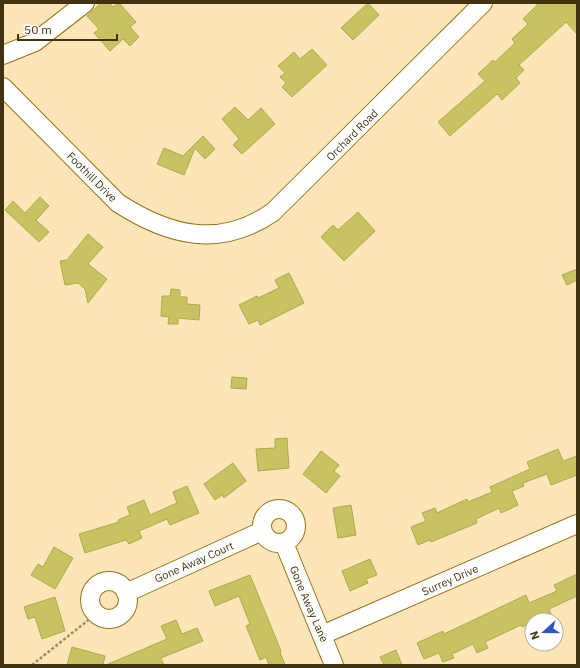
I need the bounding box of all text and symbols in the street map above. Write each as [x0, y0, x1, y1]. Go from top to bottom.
scale bar [18, 16, 117, 42]
text: 50 m [24, 22, 52, 37]
street label: Orchard Road [323, 106, 381, 164]
street label: Foothill Drive [64, 149, 120, 205]
street label: Gone Away Court [152, 538, 236, 586]
street label: Surrey Drive [420, 561, 480, 599]
street label: Gone Away Lane [287, 564, 331, 644]
north arrow [524, 612, 564, 652]
text: N [527, 629, 543, 642]

